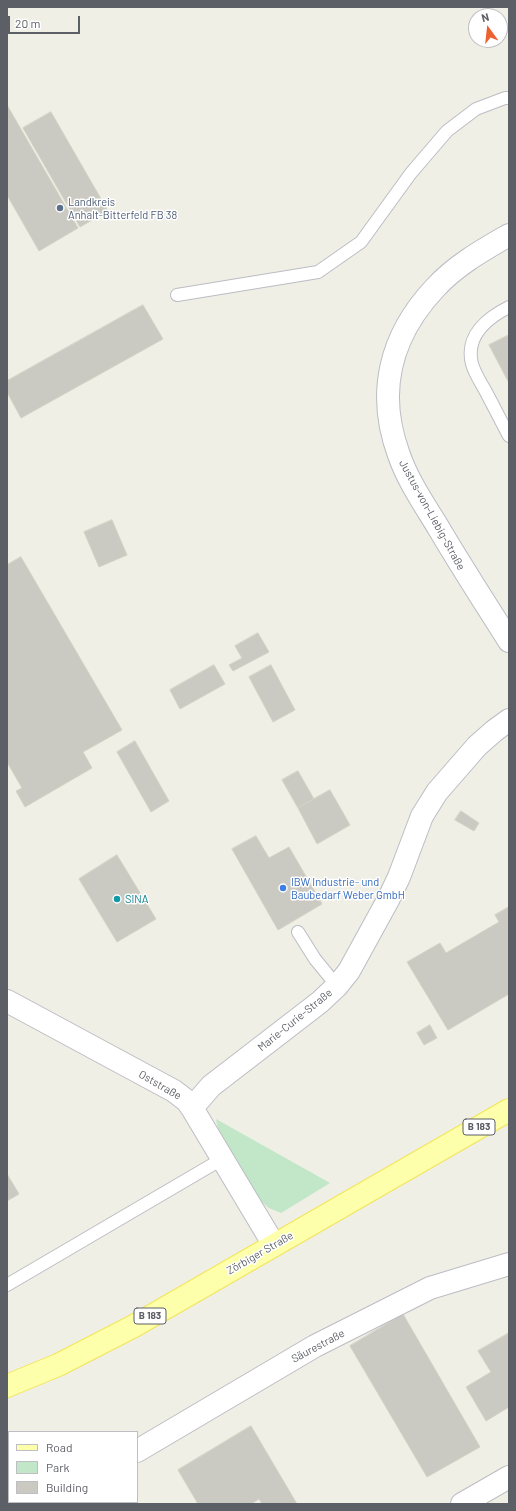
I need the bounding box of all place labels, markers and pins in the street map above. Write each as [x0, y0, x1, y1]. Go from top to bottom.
place label: Landkreis Anhalt-Bitterfeld FB 38 [68, 195, 177, 221]
marker: Landkreis Anhalt-Bitterfeld FB 38 [55, 203, 65, 213]
place label: IBW Industrie- und Baubedarf Weber GmbH [291, 875, 405, 901]
marker: IBW Industrie- und Baubedarf Weber GmbH [278, 883, 288, 893]
place label: SINA [125, 892, 148, 906]
marker: SINA [112, 894, 122, 904]

